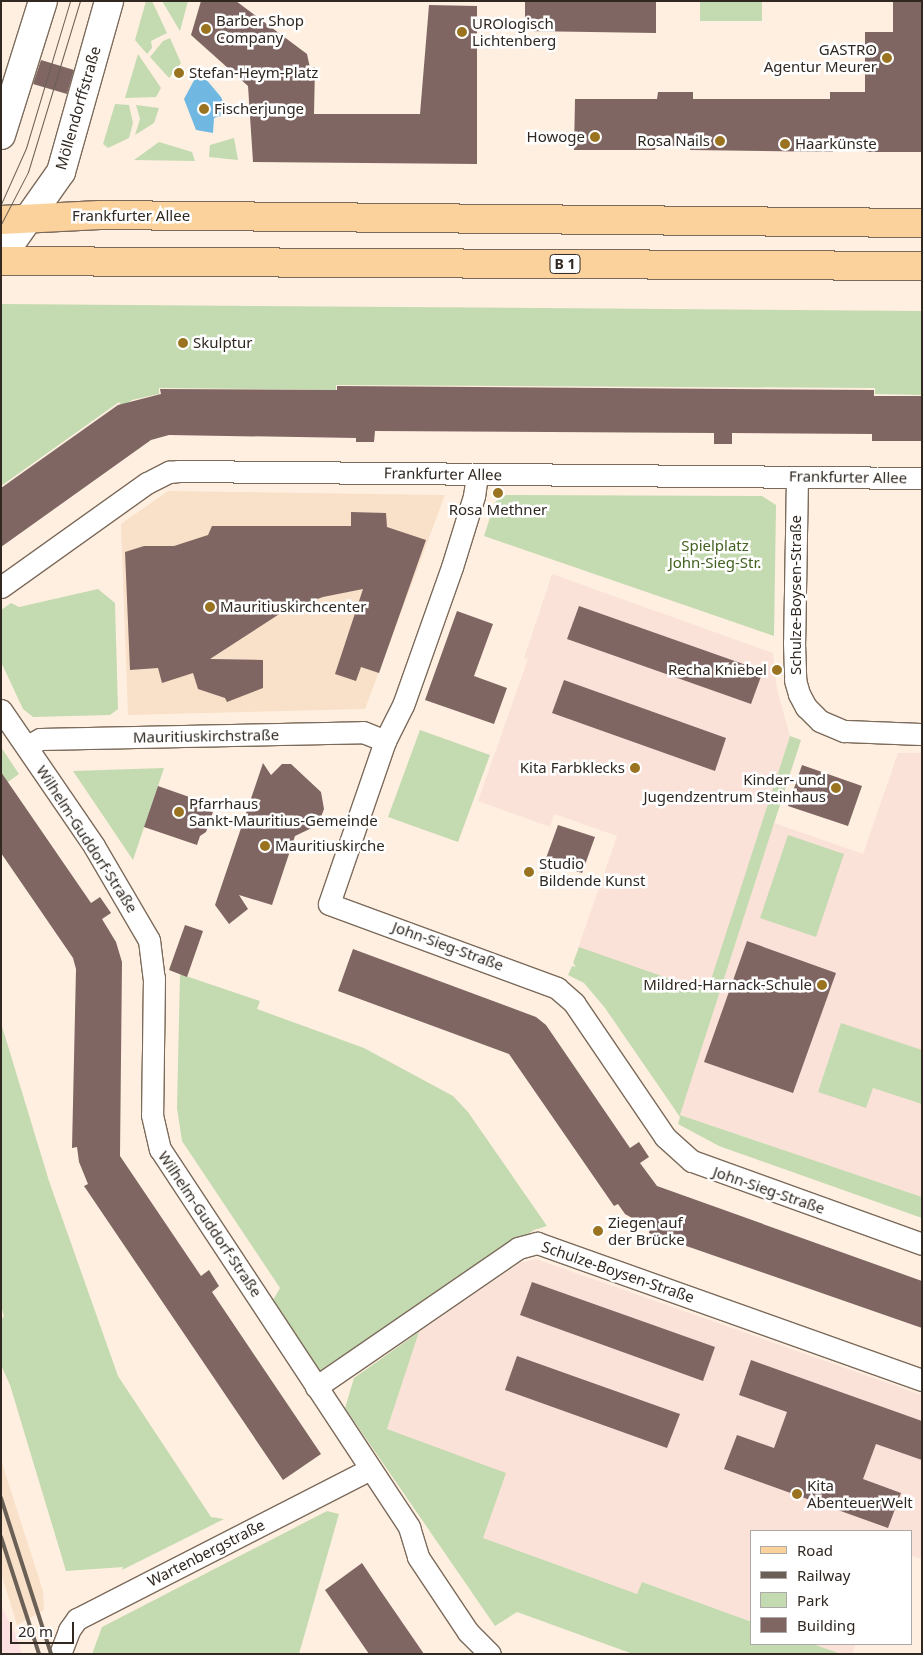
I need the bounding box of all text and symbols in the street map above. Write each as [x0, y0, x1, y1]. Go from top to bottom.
place label: Barber Shop Company [216, 11, 304, 46]
place label: UROlogisch Lichtenberg [472, 14, 556, 49]
marker: Barber Shop Company [200, 23, 212, 35]
marker: UROlogisch Lichtenberg [456, 26, 468, 38]
place label: GASTRO Agentur Meurer [764, 40, 877, 75]
street label: Möllendorffstraße [52, 44, 104, 172]
marker: GASTRO Agentur Meurer [881, 52, 893, 64]
place label: Stefan-Heym-Platz [189, 64, 318, 82]
marker: Stefan-Heym-Platz [173, 67, 185, 79]
place label: Fischerjunge [214, 100, 304, 118]
marker: Fischerjunge [198, 103, 210, 115]
place label: Howoge [527, 128, 585, 146]
marker: Howoge [589, 131, 601, 143]
place label: Rosa Nails [637, 132, 710, 150]
marker: Rosa Nails [714, 135, 726, 147]
place label: Haarkünste [795, 135, 877, 153]
marker: Haarkünste [779, 138, 791, 150]
street label: Frankfurter Allee [72, 207, 190, 225]
road number: B 1 [549, 252, 581, 276]
place label: Skulptur [193, 334, 252, 352]
marker: Skulptur [177, 337, 189, 349]
street label: Frankfurter Allee [384, 464, 502, 484]
street label: Frankfurter Allee [789, 467, 907, 487]
marker: Rosa Methner [492, 487, 504, 499]
place label: Rosa Methner [449, 501, 547, 519]
street label: Schulze-Boysen-Straße [787, 515, 805, 675]
park label: Spielplatz John-Sieg-Str. [669, 536, 761, 571]
place label: Mauritiuskirchcenter [220, 598, 366, 616]
marker: Mauritiuskirchcenter [204, 601, 216, 613]
place label: Recha Kniebel [668, 661, 767, 679]
marker: Recha Kniebel [771, 664, 783, 676]
street label: Mauritiuskirchstraße [133, 726, 279, 746]
place label: Kita Farbklecks [520, 759, 625, 777]
street label: Wilhelm-Guddorf-Straße [33, 762, 141, 916]
marker: Kita Farbklecks [629, 762, 641, 774]
place label: Kinder- und Jugendzentrum Steinhaus [643, 770, 826, 805]
marker: Kinder- und Jugendzentrum Steinhaus [830, 782, 842, 794]
place label: Pfarrhaus Sankt-Mauritius-Gemeinde [189, 794, 378, 829]
marker: Pfarrhaus Sankt-Mauritius-Gemeinde [173, 806, 185, 818]
place label: Mauritiuskirche [275, 837, 385, 855]
marker: Mauritiuskirche [259, 840, 271, 852]
place label: Studio Bildende Kunst [539, 854, 645, 889]
marker: Studio Bildende Kunst [523, 866, 535, 878]
street label: John-Sieg-Straße [390, 918, 506, 974]
place label: Mildred-Harnack-Schule [643, 976, 812, 994]
marker: Mildred-Harnack-Schule [816, 979, 828, 991]
street label: Wilhelm-Guddorf-Straße [154, 1148, 266, 1300]
street label: John-Sieg-Straße [711, 1162, 827, 1218]
place label: Ziegen auf der Brücke [608, 1213, 685, 1248]
marker: Ziegen auf der Brücke [592, 1225, 604, 1237]
street label: Schulze-Boysen-Straße [539, 1237, 697, 1307]
place label: Kita AbenteuerWelt [807, 1476, 913, 1511]
marker: Kita AbenteuerWelt [791, 1488, 803, 1500]
street label: Wartenbergstraße [144, 1516, 268, 1590]
legend [750, 1530, 913, 1645]
text: Road [797, 1540, 833, 1560]
text: Railway [797, 1565, 850, 1585]
text: Park [797, 1590, 829, 1610]
scale bar [12, 1612, 76, 1644]
text: Building [797, 1615, 855, 1635]
text: 20 m [18, 1621, 53, 1641]

